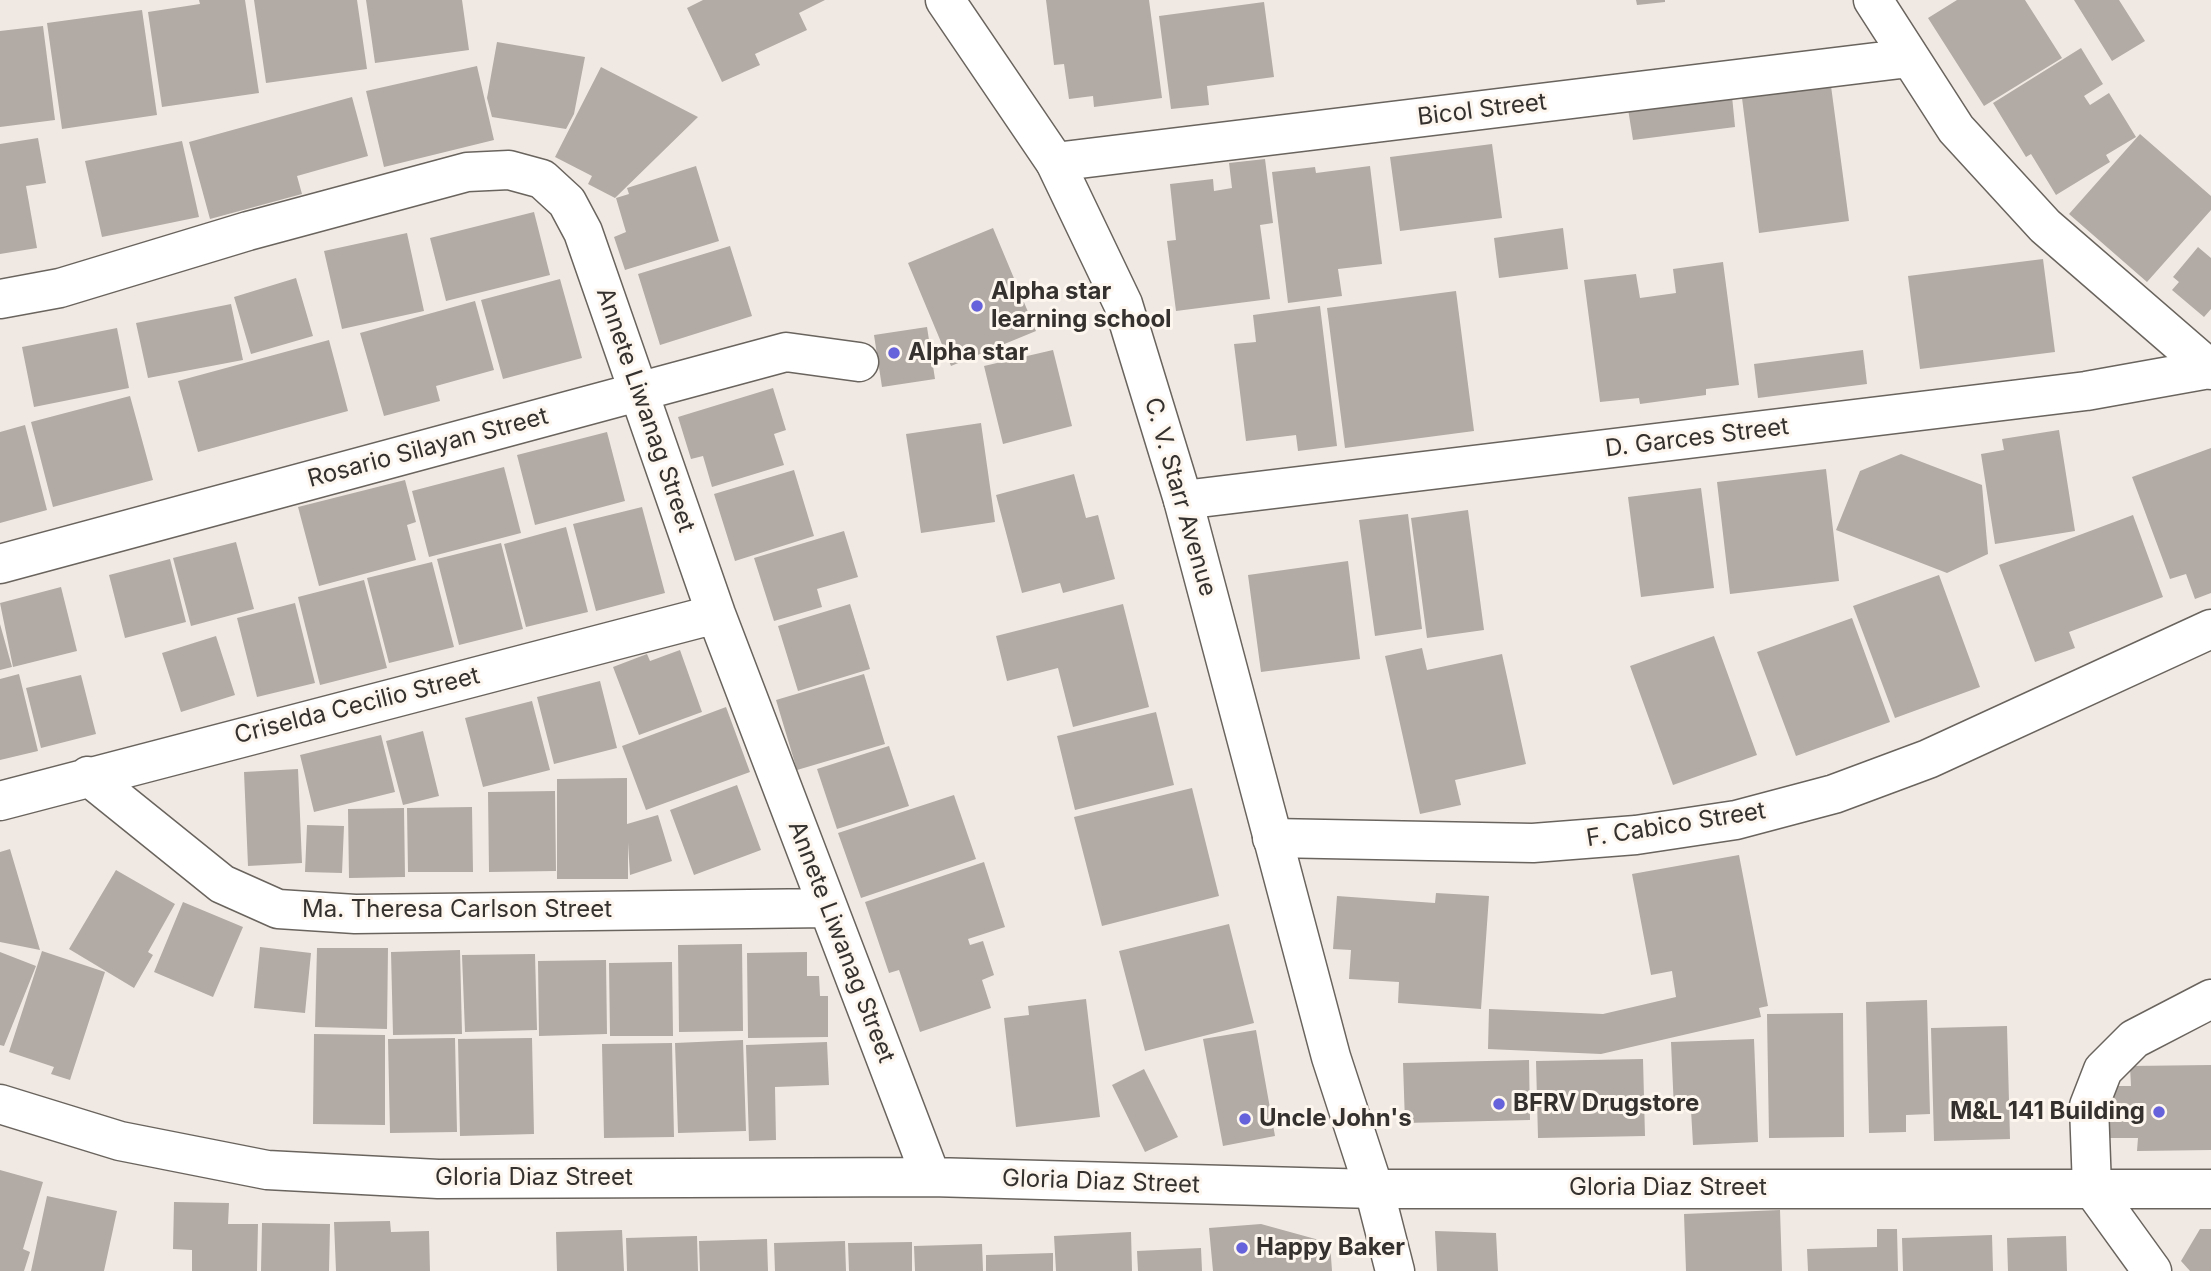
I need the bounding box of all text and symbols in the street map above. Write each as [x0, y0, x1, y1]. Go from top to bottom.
street label: Bicol Street [1416, 88, 1548, 132]
place label: Alpha star learning school [991, 278, 1172, 334]
street label: Annete Liwanag Street [590, 284, 700, 536]
marker: Alpha star learning school [969, 298, 985, 314]
place label: Alpha star [908, 339, 1028, 367]
marker: Alpha star [886, 345, 902, 361]
street label: C. V. Starr Avenue [1138, 394, 1222, 600]
street label: Rosario Silayan Street [305, 402, 551, 494]
street label: D. Garces Street [1604, 412, 1790, 464]
street label: Criselda Cecilio Street [231, 662, 483, 750]
street label: F. Cabico Street [1584, 797, 1768, 853]
street label: Annete Liwanag Street [782, 817, 900, 1067]
street label: Ma. Theresa Carlson Street [302, 896, 612, 924]
place label: BFRV Drugstore [1513, 1090, 1699, 1118]
marker: BFRV Drugstore [1491, 1096, 1507, 1112]
place label: M&L 141 Building [1950, 1098, 2145, 1126]
marker: M&L 141 Building [2151, 1104, 2167, 1120]
place label: Uncle John's [1259, 1105, 1412, 1133]
marker: Uncle John's [1237, 1111, 1253, 1127]
street label: Gloria Diaz Street [435, 1164, 633, 1192]
street label: Gloria Diaz Street [1002, 1164, 1200, 1200]
street label: Gloria Diaz Street [1569, 1174, 1767, 1202]
place label: Happy Baker [1256, 1234, 1405, 1262]
marker: Happy Baker [1234, 1240, 1250, 1256]

